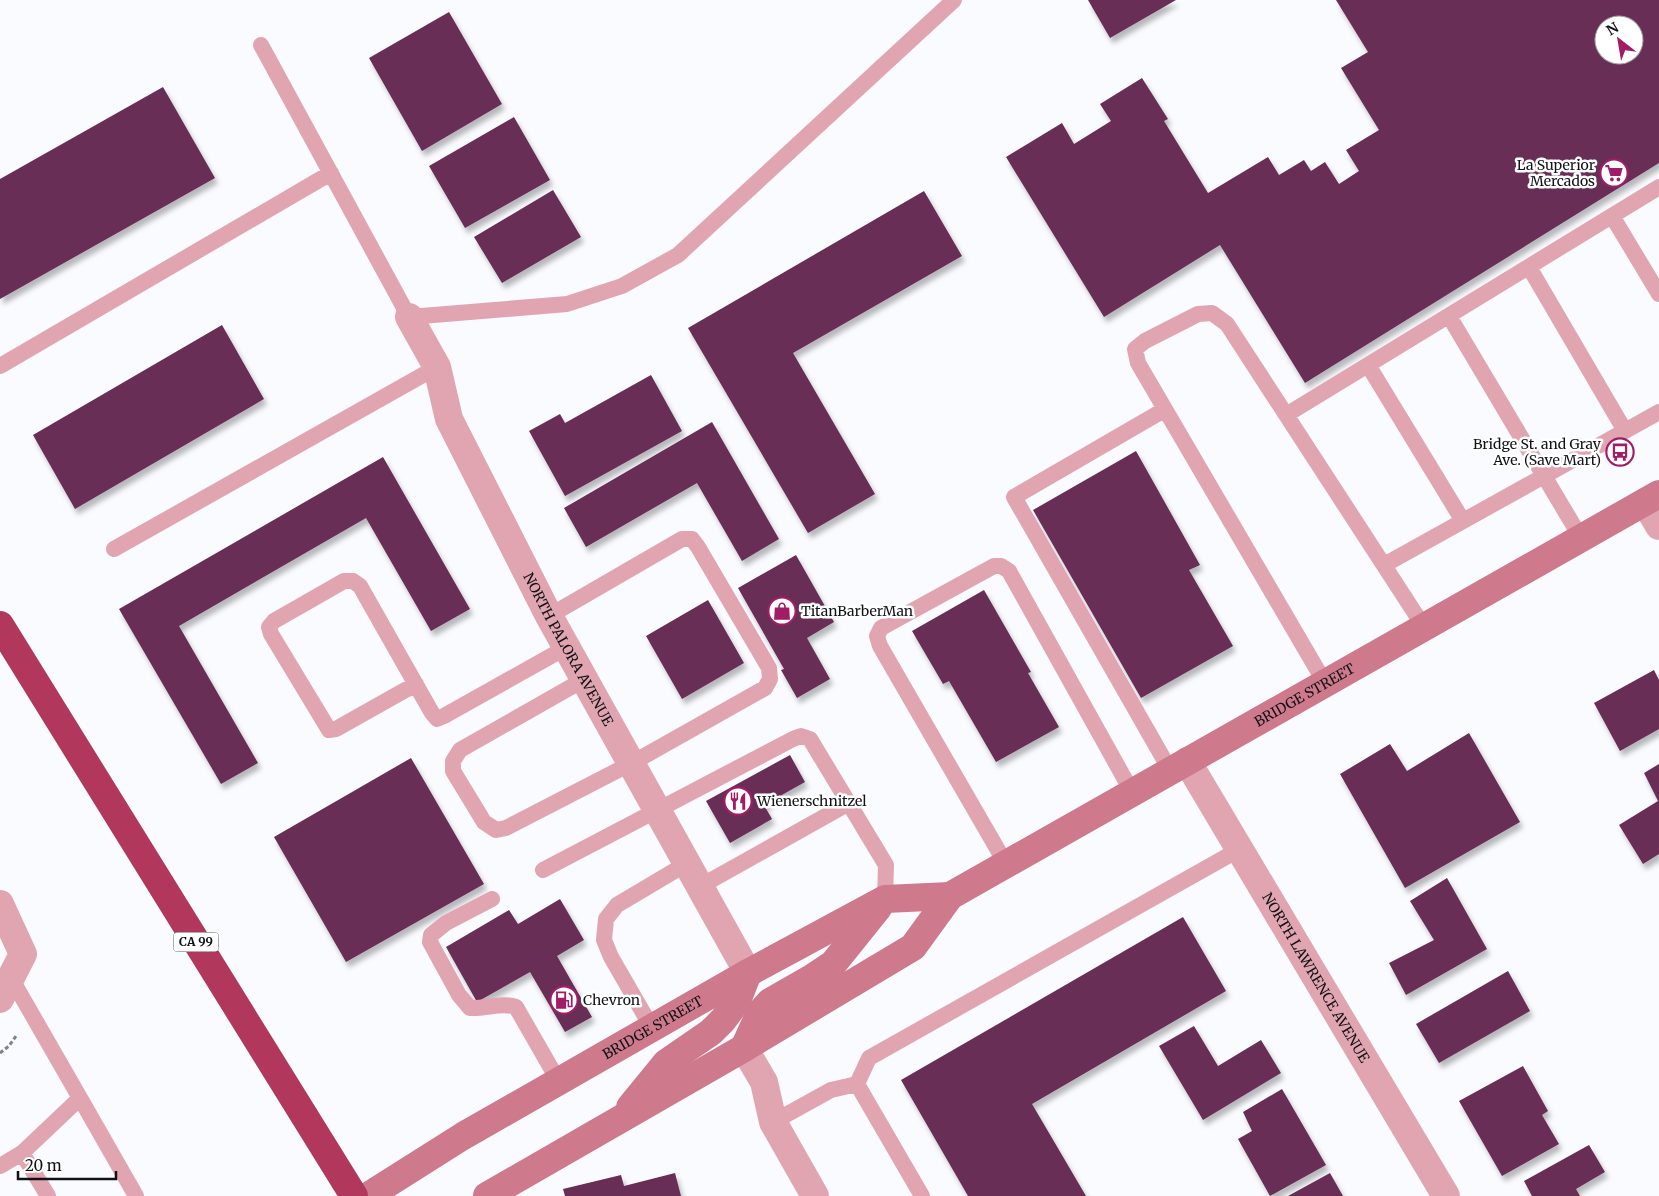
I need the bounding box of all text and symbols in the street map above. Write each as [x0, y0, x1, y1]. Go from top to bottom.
north arrow [1594, 15, 1644, 65]
text: N [1603, 18, 1622, 39]
place label: La Superior Mercados [1517, 156, 1595, 190]
supermarket icon: La Superior Mercados [1599, 158, 1629, 188]
place label: Bridge St. and Gray Ave. (Save Mart) [1473, 435, 1602, 469]
bus stop icon: Bridge St. and Gray Ave. (Save Mart) [1605, 437, 1635, 467]
street label: NORTH PALORA AVENUE [519, 570, 617, 729]
shop icon: TitanBarberMan [767, 596, 797, 626]
place label: TitanBarberMan [801, 602, 913, 620]
street label: BRIDGE STREET [1251, 659, 1358, 731]
restaurant icon: Wienerschnitzel [723, 786, 753, 816]
place label: Wienerschnitzel [756, 792, 867, 810]
street label: NORTH LAWRENCE AVENUE [1258, 889, 1374, 1066]
road number: CA 99 [174, 932, 218, 952]
fuel station icon: Chevron [549, 985, 579, 1015]
place label: Chevron [583, 991, 640, 1009]
street label: BRIDGE STREET [599, 992, 706, 1063]
scale bar [18, 1148, 115, 1180]
text: 20 m [25, 1156, 62, 1175]

